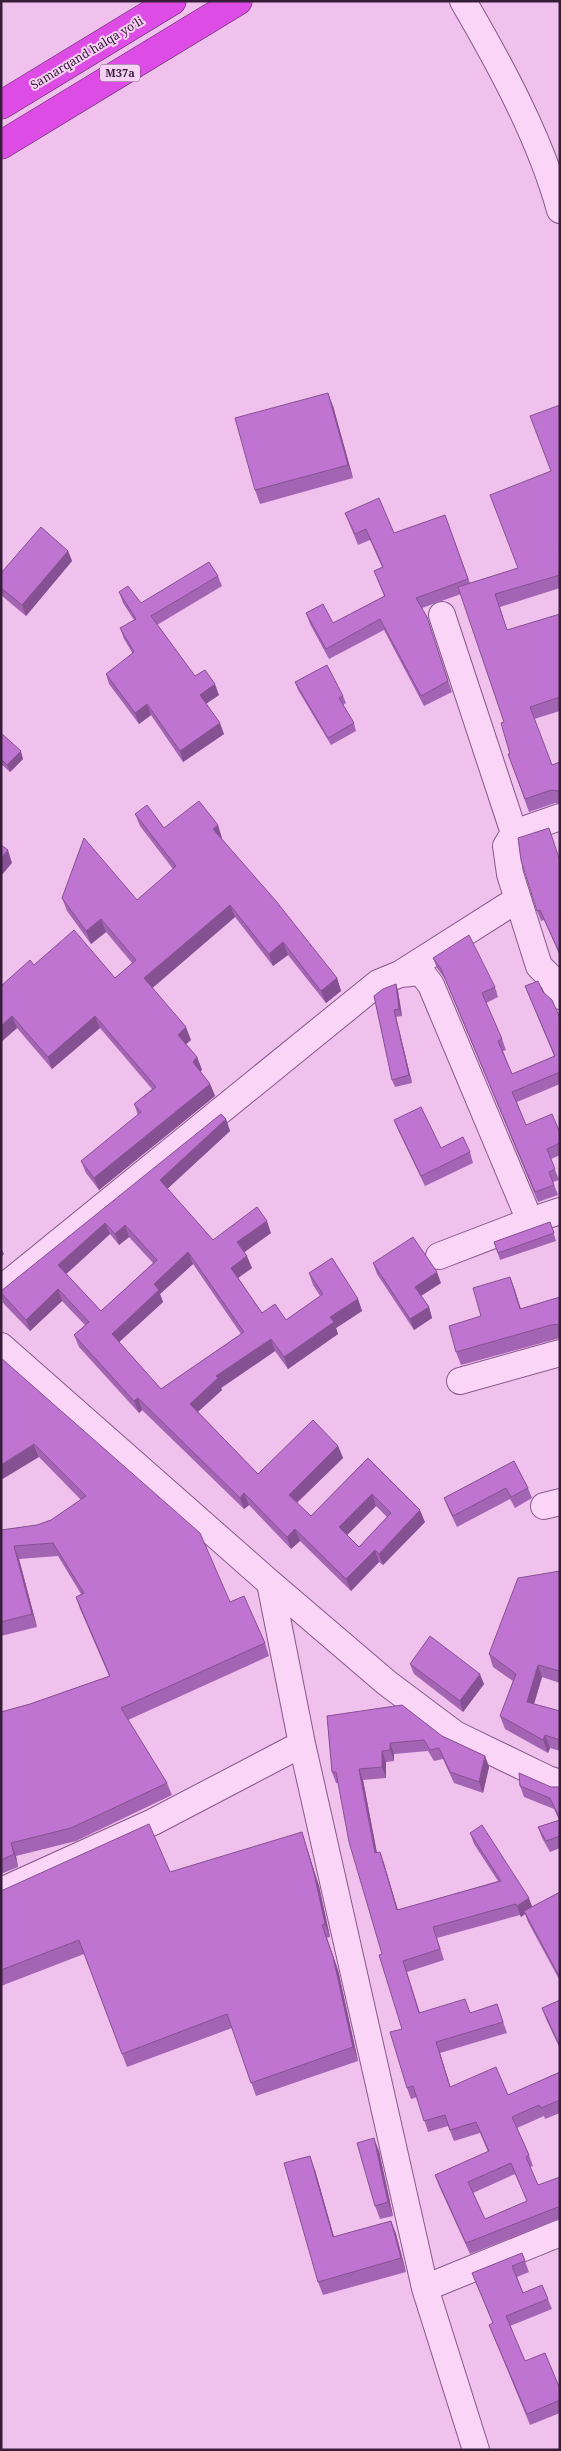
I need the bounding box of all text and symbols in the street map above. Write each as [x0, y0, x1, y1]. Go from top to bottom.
street label: Samarqand halqa yoʻli [27, 12, 147, 93]
road number: M37a [100, 64, 140, 82]

